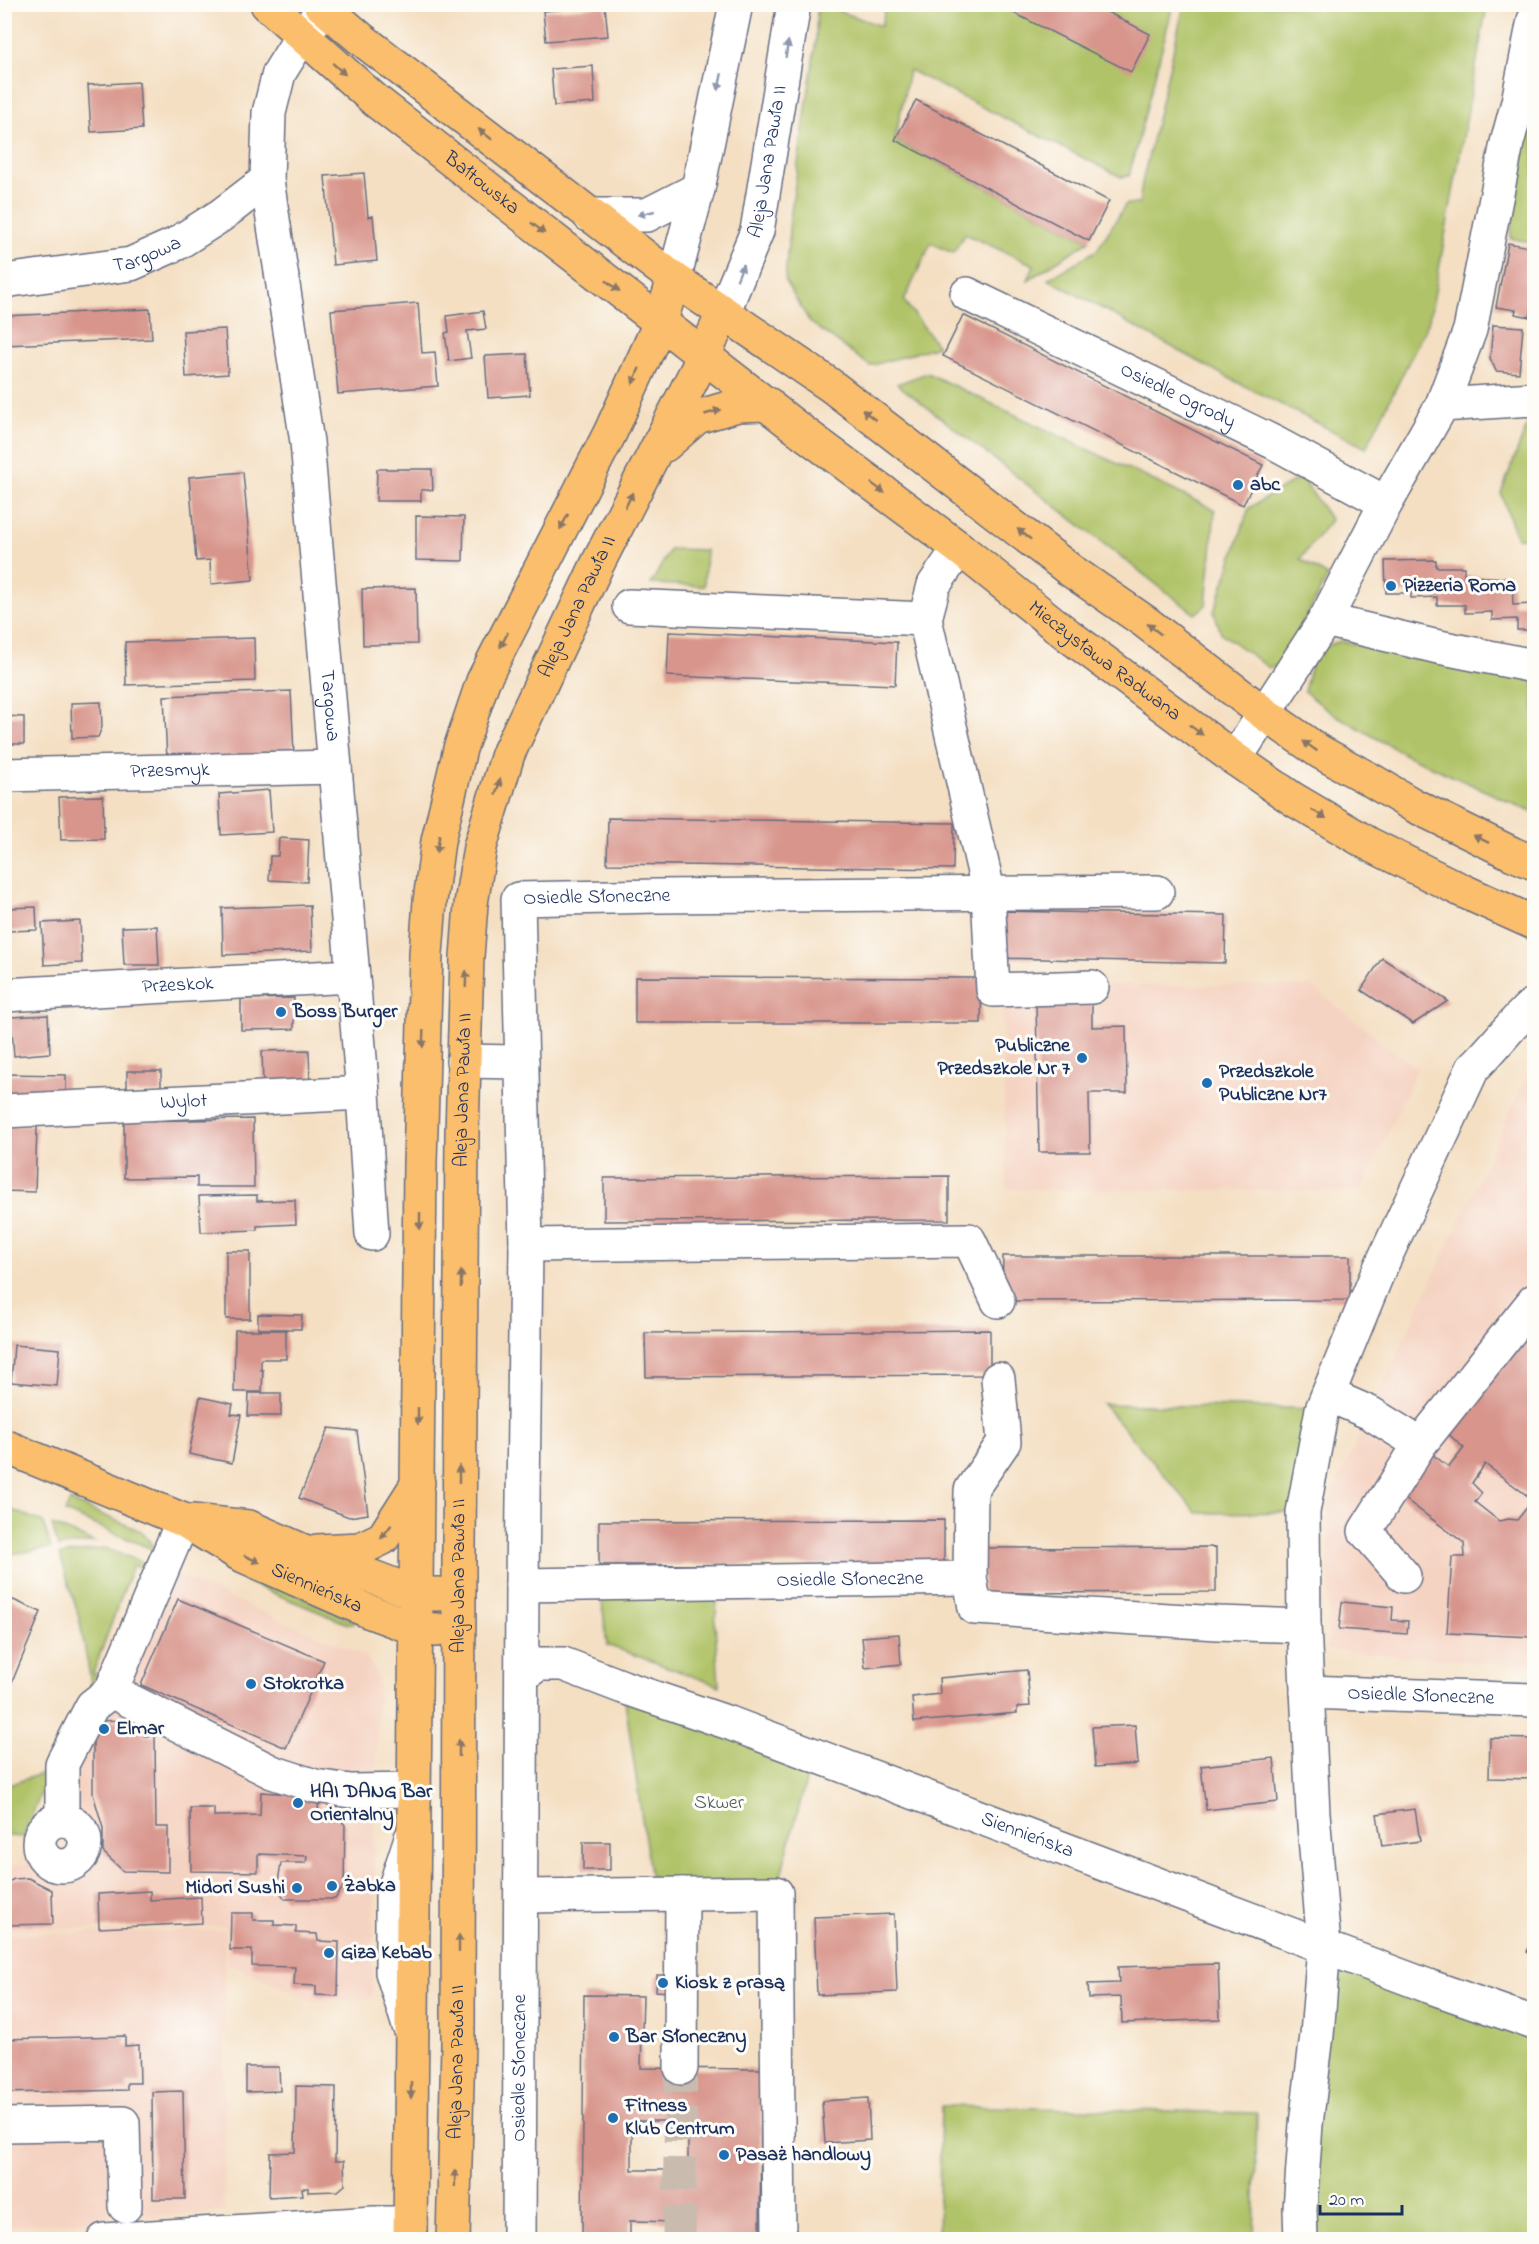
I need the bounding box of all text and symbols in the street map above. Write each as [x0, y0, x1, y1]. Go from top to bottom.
one-way arrow [782, 40, 791, 59]
one-way arrow [331, 62, 346, 75]
one-way arrow [715, 73, 724, 92]
street label: Aleja Jana Pawła II [741, 83, 795, 243]
one-way arrow [477, 128, 493, 141]
street label: Bałtowska [437, 144, 526, 222]
one-way arrow [636, 209, 655, 218]
one-way arrow [530, 221, 545, 233]
street label: Targowa [111, 229, 186, 281]
one-way arrow [735, 263, 745, 281]
one-way arrow [605, 280, 621, 293]
street label: Osiedle Ogrody [1115, 355, 1241, 436]
one-way arrow [631, 367, 640, 385]
one-way arrow [704, 407, 722, 416]
one-way arrow [862, 410, 877, 422]
place label: abc [1250, 471, 1281, 500]
marker: abc [1231, 478, 1245, 492]
one-way arrow [870, 482, 886, 494]
one-way arrow [624, 491, 634, 509]
one-way arrow [559, 514, 569, 531]
one-way arrow [1016, 528, 1032, 540]
street label: Aleja Jana Pawła II [531, 531, 624, 683]
place label: Pizzeria Roma [1403, 572, 1516, 601]
marker: Pizzeria Roma [1384, 579, 1398, 593]
street label: Mieczysława Radwana [1022, 594, 1187, 729]
one-way arrow [1147, 623, 1162, 635]
one-way arrow [499, 631, 508, 648]
street label: Targowa [312, 669, 347, 743]
one-way arrow [1188, 724, 1204, 737]
one-way arrow [1302, 741, 1318, 752]
street label: Przesmyk [130, 756, 210, 786]
one-way arrow [494, 778, 503, 796]
one-way arrow [1311, 809, 1328, 819]
one-way arrow [1473, 834, 1490, 843]
one-way arrow [433, 835, 442, 854]
street label: Osiedle Słoneczne [523, 881, 671, 913]
street label: Przeskok [141, 969, 214, 1002]
one-way arrow [461, 969, 471, 988]
place label: Boss Burger [292, 998, 398, 1028]
marker: Boss Burger [274, 1005, 288, 1019]
street label: Aleja Jana Pawła II [447, 1012, 480, 1167]
one-way arrow [418, 1029, 428, 1048]
place label: Publiczne Przedszkole Nr 7 [937, 1032, 1071, 1084]
marker: Publiczne Przedszkole Nr 7 [1075, 1051, 1089, 1065]
place label: Przedszkole Publiczne Nr7 [1219, 1058, 1327, 1110]
marker: Przedszkole Publiczne Nr7 [1200, 1076, 1214, 1090]
street label: Wylot [160, 1086, 208, 1118]
one-way arrow [415, 1211, 425, 1230]
one-way arrow [456, 1269, 465, 1288]
one-way arrow [413, 1406, 423, 1425]
one-way arrow [454, 1464, 464, 1483]
street label: Aleja Jana Pawła II [444, 1499, 474, 1653]
one-way arrow [379, 1524, 392, 1540]
one-way arrow [243, 1555, 260, 1564]
street label: Siennieńska [266, 1555, 367, 1621]
street label: Osiedle Słoneczne [776, 1564, 924, 1596]
place label: Stokrotka [263, 1670, 344, 1699]
marker: Stokrotka [244, 1677, 258, 1691]
street label: Osiedle Słoneczne [1347, 1679, 1495, 1713]
place label: Elmar [116, 1715, 165, 1744]
marker: Elmar [97, 1722, 111, 1736]
one-way arrow [454, 1739, 464, 1758]
place label: HAI DANG Bar Orientalny [310, 1778, 433, 1831]
park label: Skwer [694, 1789, 745, 1818]
marker: HAI DANG Bar Orientalny [291, 1796, 305, 1810]
street label: Siennieńska [977, 1804, 1078, 1866]
place label: Żabka [344, 1872, 396, 1901]
place label: Midori Sushi [185, 1874, 285, 1903]
marker: Żabka [325, 1879, 339, 1893]
marker: Midori Sushi [290, 1881, 304, 1895]
one-way arrow [454, 1934, 464, 1953]
place label: Giza Kebab [341, 1939, 432, 1968]
marker: Giza Kebab [322, 1946, 336, 1960]
place label: Kiosk z prasą [675, 1969, 786, 1998]
marker: Kiosk z prasą [656, 1976, 670, 1990]
street label: Aleja Jana Pawła II [441, 1985, 473, 2140]
street label: Osiedle Słoneczne [505, 1994, 535, 2142]
place label: Bar Słoneczny [625, 2023, 746, 2053]
marker: Bar Słoneczny [607, 2030, 621, 2044]
one-way arrow [406, 2081, 415, 2100]
place label: Fitness Klub Centrum [624, 2092, 735, 2144]
marker: Fitness Klub Centrum [606, 2111, 620, 2125]
place label: Pasaż handlowy [736, 2141, 871, 2171]
marker: Pasaż handlowy [717, 2148, 731, 2162]
one-way arrow [450, 2168, 460, 2187]
scale bar [1320, 2178, 1402, 2216]
text: 20 m [1329, 2188, 1364, 2214]

